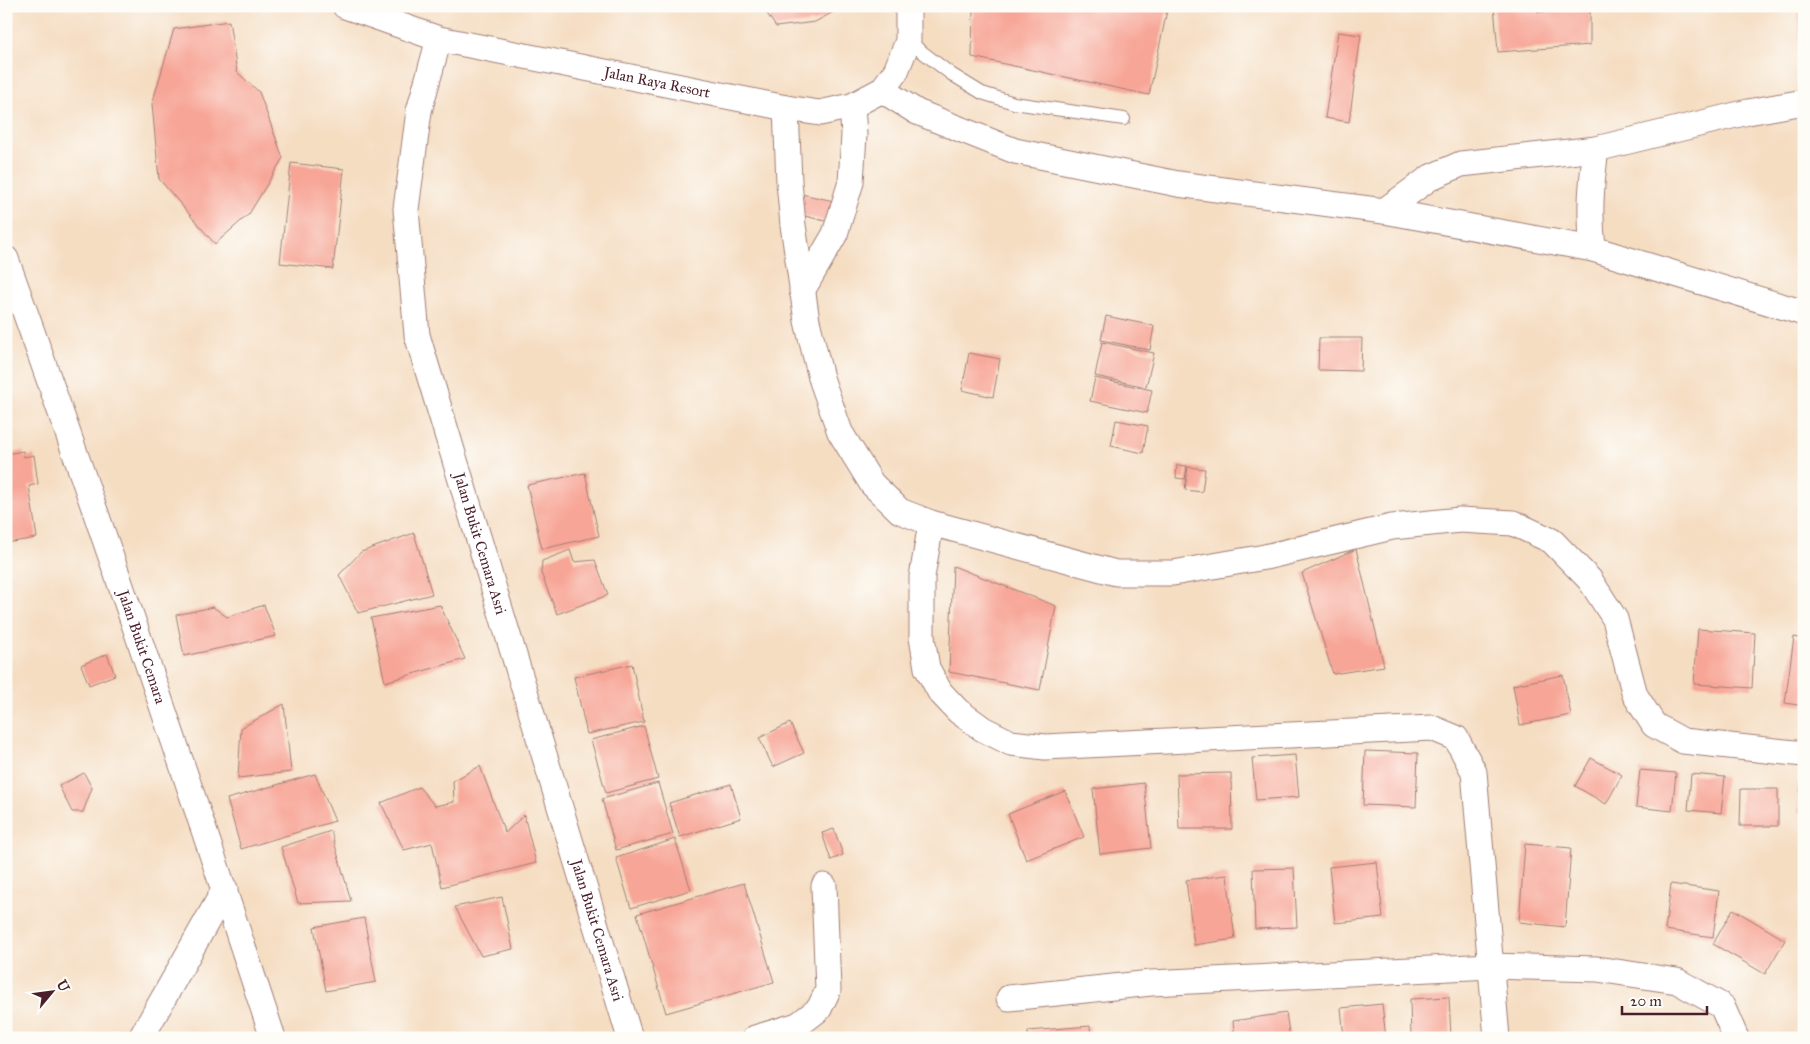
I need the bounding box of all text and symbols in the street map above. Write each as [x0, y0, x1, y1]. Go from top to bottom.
street label: Jalan Raya Resort [600, 63, 712, 102]
street label: Jalan Bukit Cemara Asri [449, 469, 510, 617]
street label: Jalan Bukit Cemara [113, 586, 170, 707]
street label: Jalan Bukit Cemara Asri [566, 855, 627, 1003]
north arrow [28, 966, 78, 1016]
text: U [53, 977, 74, 996]
scale bar [1622, 984, 1708, 1016]
text: 20 m [1630, 992, 1662, 1010]

